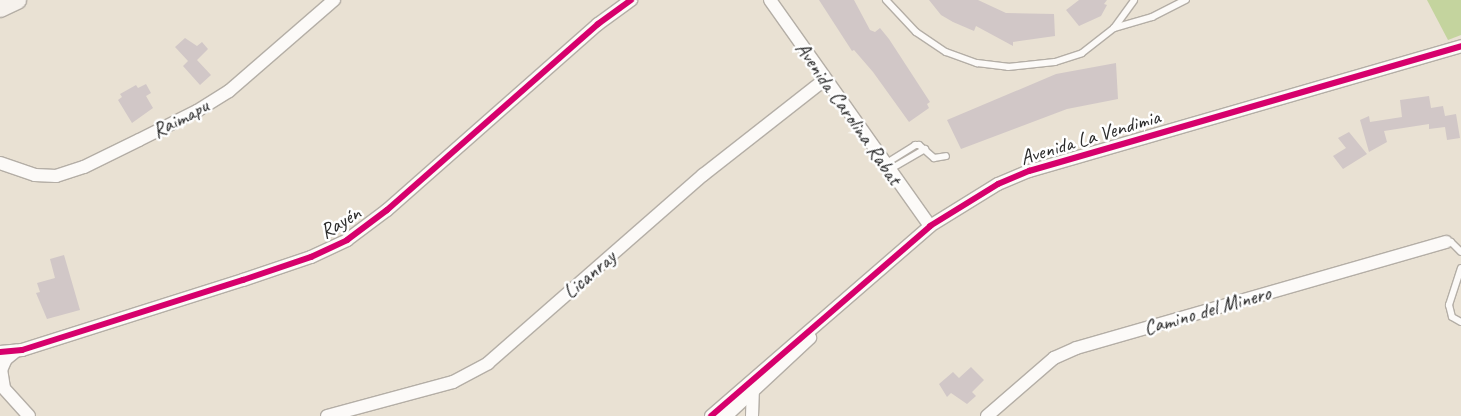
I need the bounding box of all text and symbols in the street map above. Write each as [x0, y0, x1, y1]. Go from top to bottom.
street label: Avenida Carolina Rabat [790, 36, 908, 190]
street label: Raimapu [147, 93, 213, 143]
street label: Avenida La Vendimia [1017, 104, 1163, 170]
street label: Rayén [315, 200, 365, 244]
street label: Licanray [557, 244, 621, 304]
street label: Camino del Minero [1141, 280, 1273, 340]

